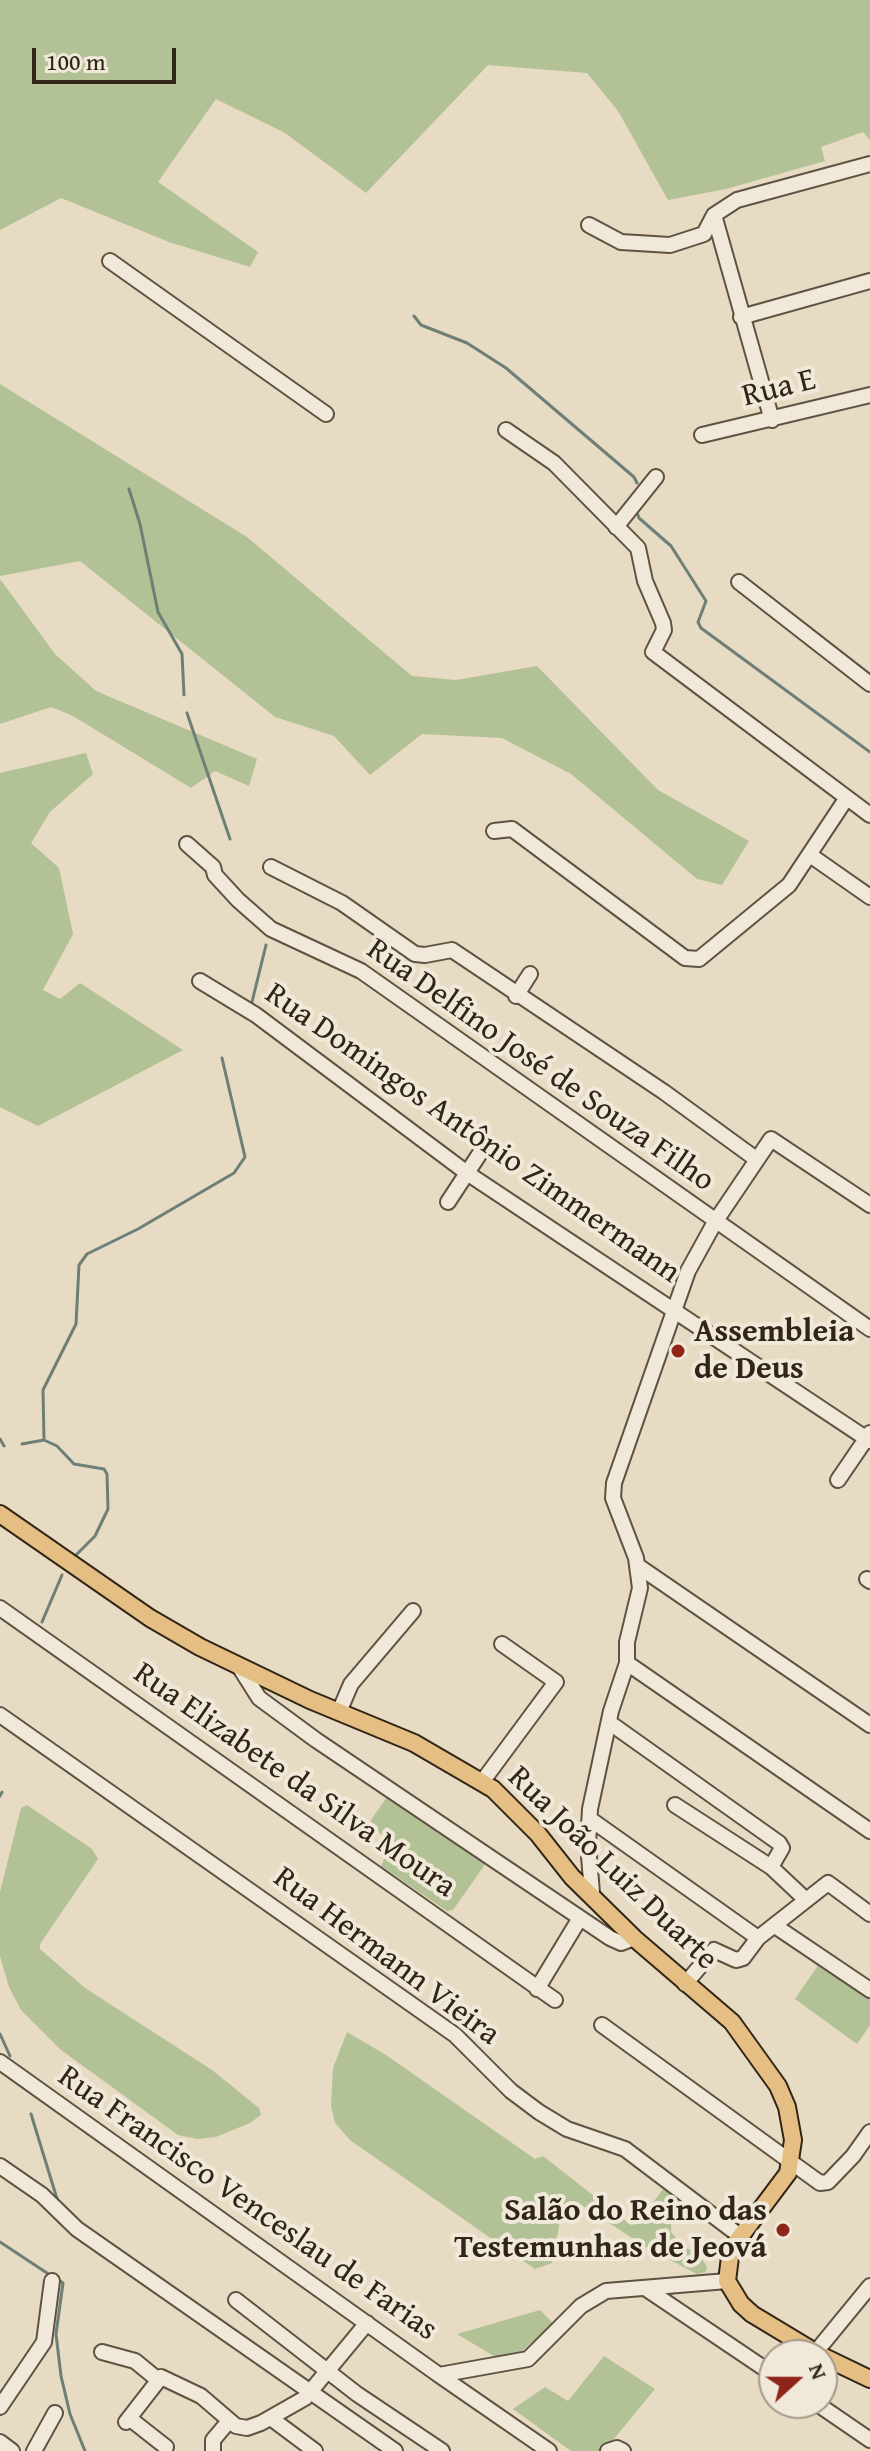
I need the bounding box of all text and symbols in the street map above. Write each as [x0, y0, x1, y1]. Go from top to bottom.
scale bar [36, 32, 180, 82]
text: 100 m [46, 44, 106, 79]
street label: Rua E [738, 361, 820, 417]
street label: Rua Delfino José de Souza Filho [359, 931, 721, 1201]
street label: Rua Domingos Antônio Zimmermann [257, 976, 687, 1292]
place label: Assembleia de Deus [694, 1314, 855, 1389]
marker: Assembleia de Deus [669, 1342, 687, 1360]
street label: Rua Elizabete da Silva Moura [126, 1655, 462, 1907]
street label: Rua João Luiz Duarte [499, 1759, 725, 1979]
street label: Rua Hermann Vieira [265, 1859, 507, 2055]
street label: Rua Francisco Venceslau de Farias [50, 2058, 444, 2350]
place label: Salão do Reino das Testemunhas de Jeová [454, 2193, 767, 2268]
marker: Salão do Reino das Testemunhas de Jeová [774, 2221, 792, 2239]
north arrow [758, 2339, 838, 2419]
text: N [801, 2359, 836, 2384]

